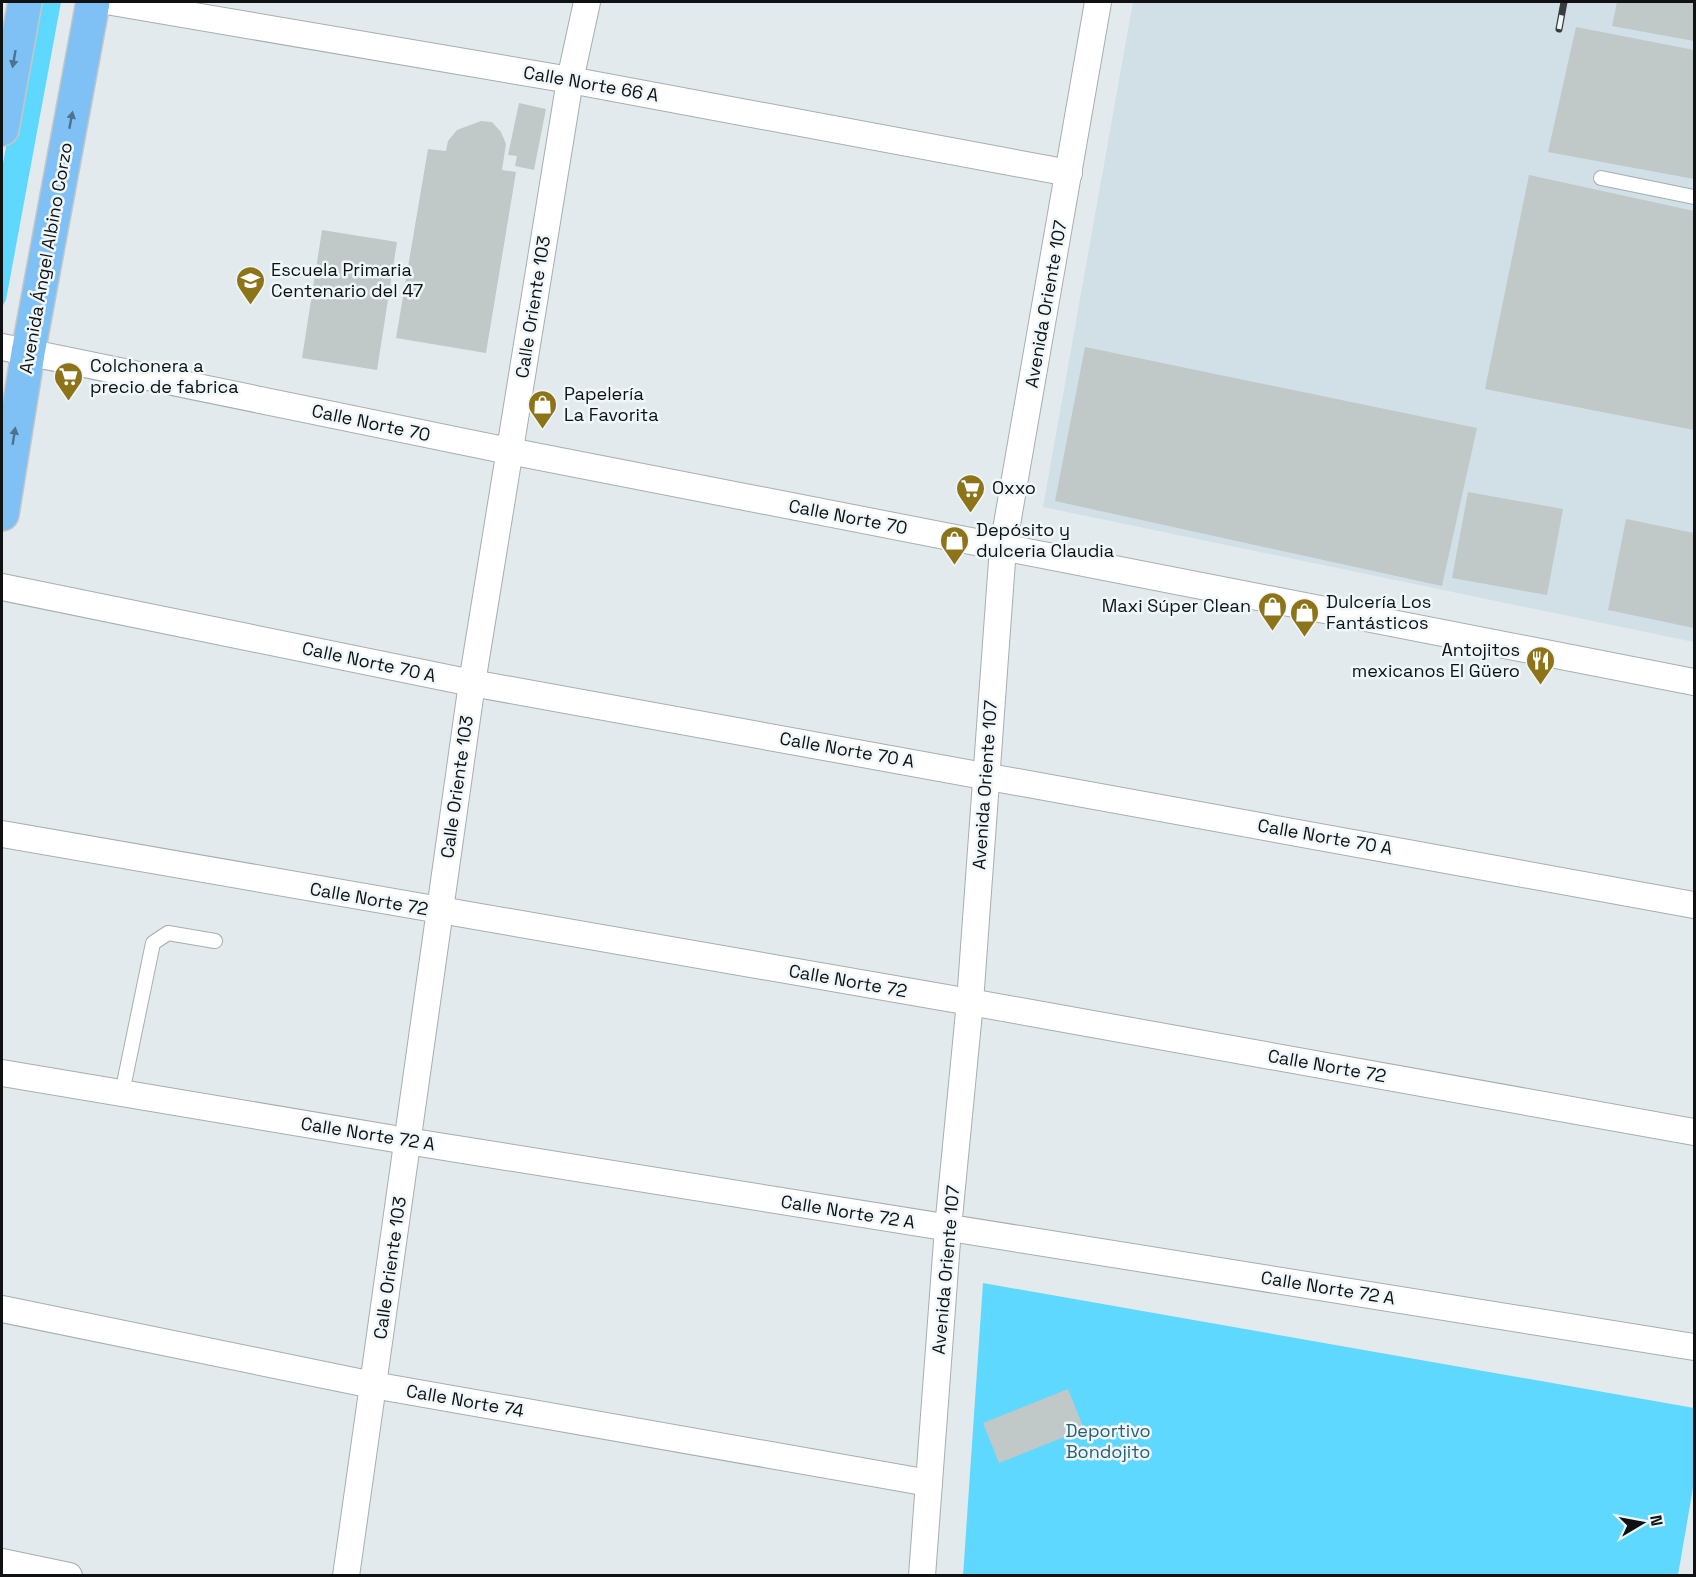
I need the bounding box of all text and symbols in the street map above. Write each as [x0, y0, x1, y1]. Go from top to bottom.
one-way arrow [9, 50, 18, 69]
street label: Calle Norte 66 A [522, 60, 660, 107]
one-way arrow [67, 110, 76, 129]
street label: Avenida Ángel Albino Corzo [14, 141, 77, 375]
street label: Avenida Oriente 107 [1019, 218, 1072, 390]
street label: Calle Oriente 103 [510, 234, 555, 380]
place label: Escuela Primaria Centenario del 47 [271, 258, 423, 302]
school or university icon: Escuela Primaria Centenario del 47 [234, 264, 266, 306]
place label: Colchonera a precio de fabrica [90, 354, 239, 398]
supermarket icon: Colchonera a precio de fabrica [53, 360, 85, 402]
place label: Papelería La Favorita [564, 382, 659, 426]
shop icon: Papelería La Favorita [527, 388, 559, 430]
street label: Calle Norte 70 [310, 399, 433, 446]
one-way arrow [10, 426, 19, 445]
supermarket icon: Oxxo [955, 472, 987, 514]
place label: Oxxo [992, 476, 1036, 499]
street label: Calle Norte 70 [787, 494, 910, 539]
place label: Depósito y dulceria Claudia [976, 518, 1114, 562]
shop icon: Depósito y dulceria Claudia [939, 524, 971, 566]
shop icon: Maxi Súper Clean [1256, 590, 1288, 632]
place label: Dulcería Los Fantásticos [1326, 590, 1431, 634]
place label: Maxi Súper Clean [1102, 594, 1251, 617]
shop icon: Dulcería Los Fantásticos [1289, 596, 1321, 638]
street label: Calle Norte 70 A [300, 636, 438, 687]
place label: Antojitos mexicanos El Güero [1352, 638, 1520, 682]
restaurant icon: Antojitos mexicanos El Güero [1525, 644, 1557, 686]
street label: Avenida Oriente 107 [967, 699, 1002, 870]
street label: Calle Oriente 103 [435, 714, 478, 860]
street label: Calle Norte 70 A [778, 726, 916, 773]
street label: Calle Norte 70 A [1256, 813, 1394, 860]
street label: Calle Norte 72 [308, 877, 430, 920]
street label: Calle Norte 72 [787, 959, 909, 1002]
street label: Calle Norte 72 [1266, 1044, 1388, 1087]
street label: Calle Norte 72 A [299, 1112, 437, 1155]
street label: Avenida Oriente 107 [927, 1184, 964, 1356]
street label: Calle Norte 72 A [779, 1190, 917, 1233]
street label: Calle Oriente 103 [368, 1195, 411, 1341]
street label: Calle Norte 72 A [1259, 1266, 1397, 1309]
street label: Calle Norte 74 [404, 1379, 526, 1422]
park label: Deportivo Bondojito [1065, 1419, 1151, 1463]
north arrow [1612, 1493, 1672, 1553]
text: N [1645, 1513, 1668, 1528]

